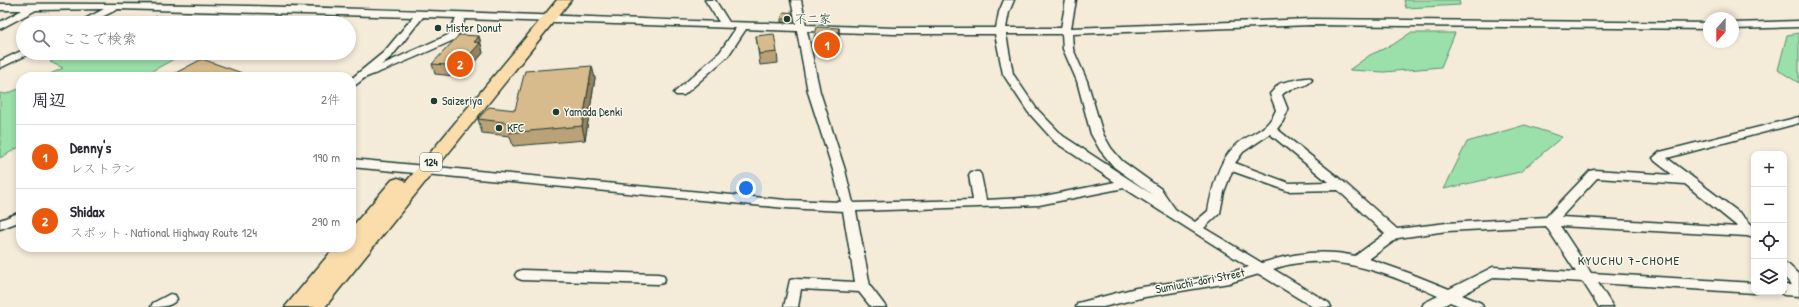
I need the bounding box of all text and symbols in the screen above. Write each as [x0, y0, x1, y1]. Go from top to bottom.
place label: 不二家 [795, 10, 831, 27]
north arrow [1703, 12, 1739, 48]
marker: 不二家 [782, 14, 792, 24]
search box [16, 16, 356, 60]
place label: Mister Donut [446, 19, 502, 36]
marker: Mister Donut [433, 23, 443, 33]
icon: search [30, 27, 52, 49]
text: ここで検索 [62, 28, 137, 49]
pin: 1 [814, 30, 840, 60]
pin: 2 [447, 49, 473, 79]
text: 周辺 [32, 88, 66, 111]
text: 2件 [321, 90, 340, 108]
place label: Saizeriya [442, 92, 482, 109]
marker: Saizeriya [429, 96, 439, 106]
place label: Yamada Denki [564, 103, 623, 120]
marker: Yamada Denki [551, 107, 561, 117]
place label: KFC [507, 119, 525, 136]
marker: KFC [494, 123, 504, 133]
text: Denny's [70, 137, 111, 158]
text: 1 [43, 148, 47, 166]
text: 190 m [313, 148, 340, 166]
map controls [1751, 151, 1787, 295]
button: + [1751, 151, 1787, 187]
road number: 124 [420, 153, 442, 171]
text: レストラン [70, 159, 136, 177]
your location [736, 178, 756, 198]
button: − [1751, 187, 1787, 223]
text: Shidax [70, 201, 105, 222]
text: 2 [42, 212, 48, 230]
text: 290 m [311, 212, 340, 230]
text: スポット · National Highway Route 124 [70, 223, 257, 241]
button: locate [1751, 223, 1787, 259]
district label: KYUCHU 7-CHOME [1578, 251, 1680, 269]
button: layers [1751, 259, 1787, 295]
street label: Sumiuchi-dori Street [1154, 263, 1247, 298]

